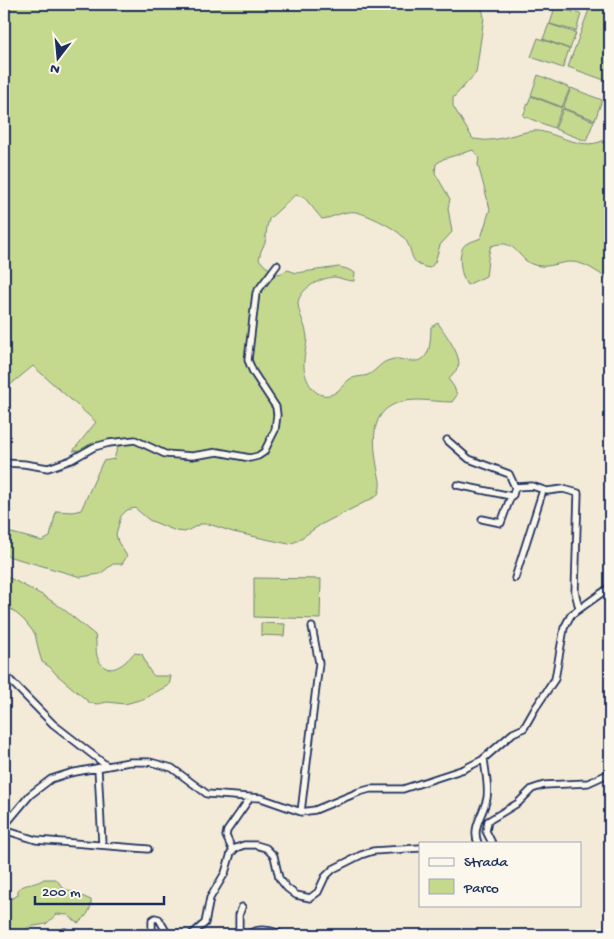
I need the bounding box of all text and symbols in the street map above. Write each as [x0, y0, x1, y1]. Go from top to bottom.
north arrow [32, 32, 82, 82]
text: N [48, 59, 62, 78]
legend [419, 842, 582, 906]
text: Strada [464, 854, 509, 872]
scale bar [35, 874, 164, 906]
text: Parco [463, 880, 499, 898]
text: 200 m [42, 884, 81, 902]

